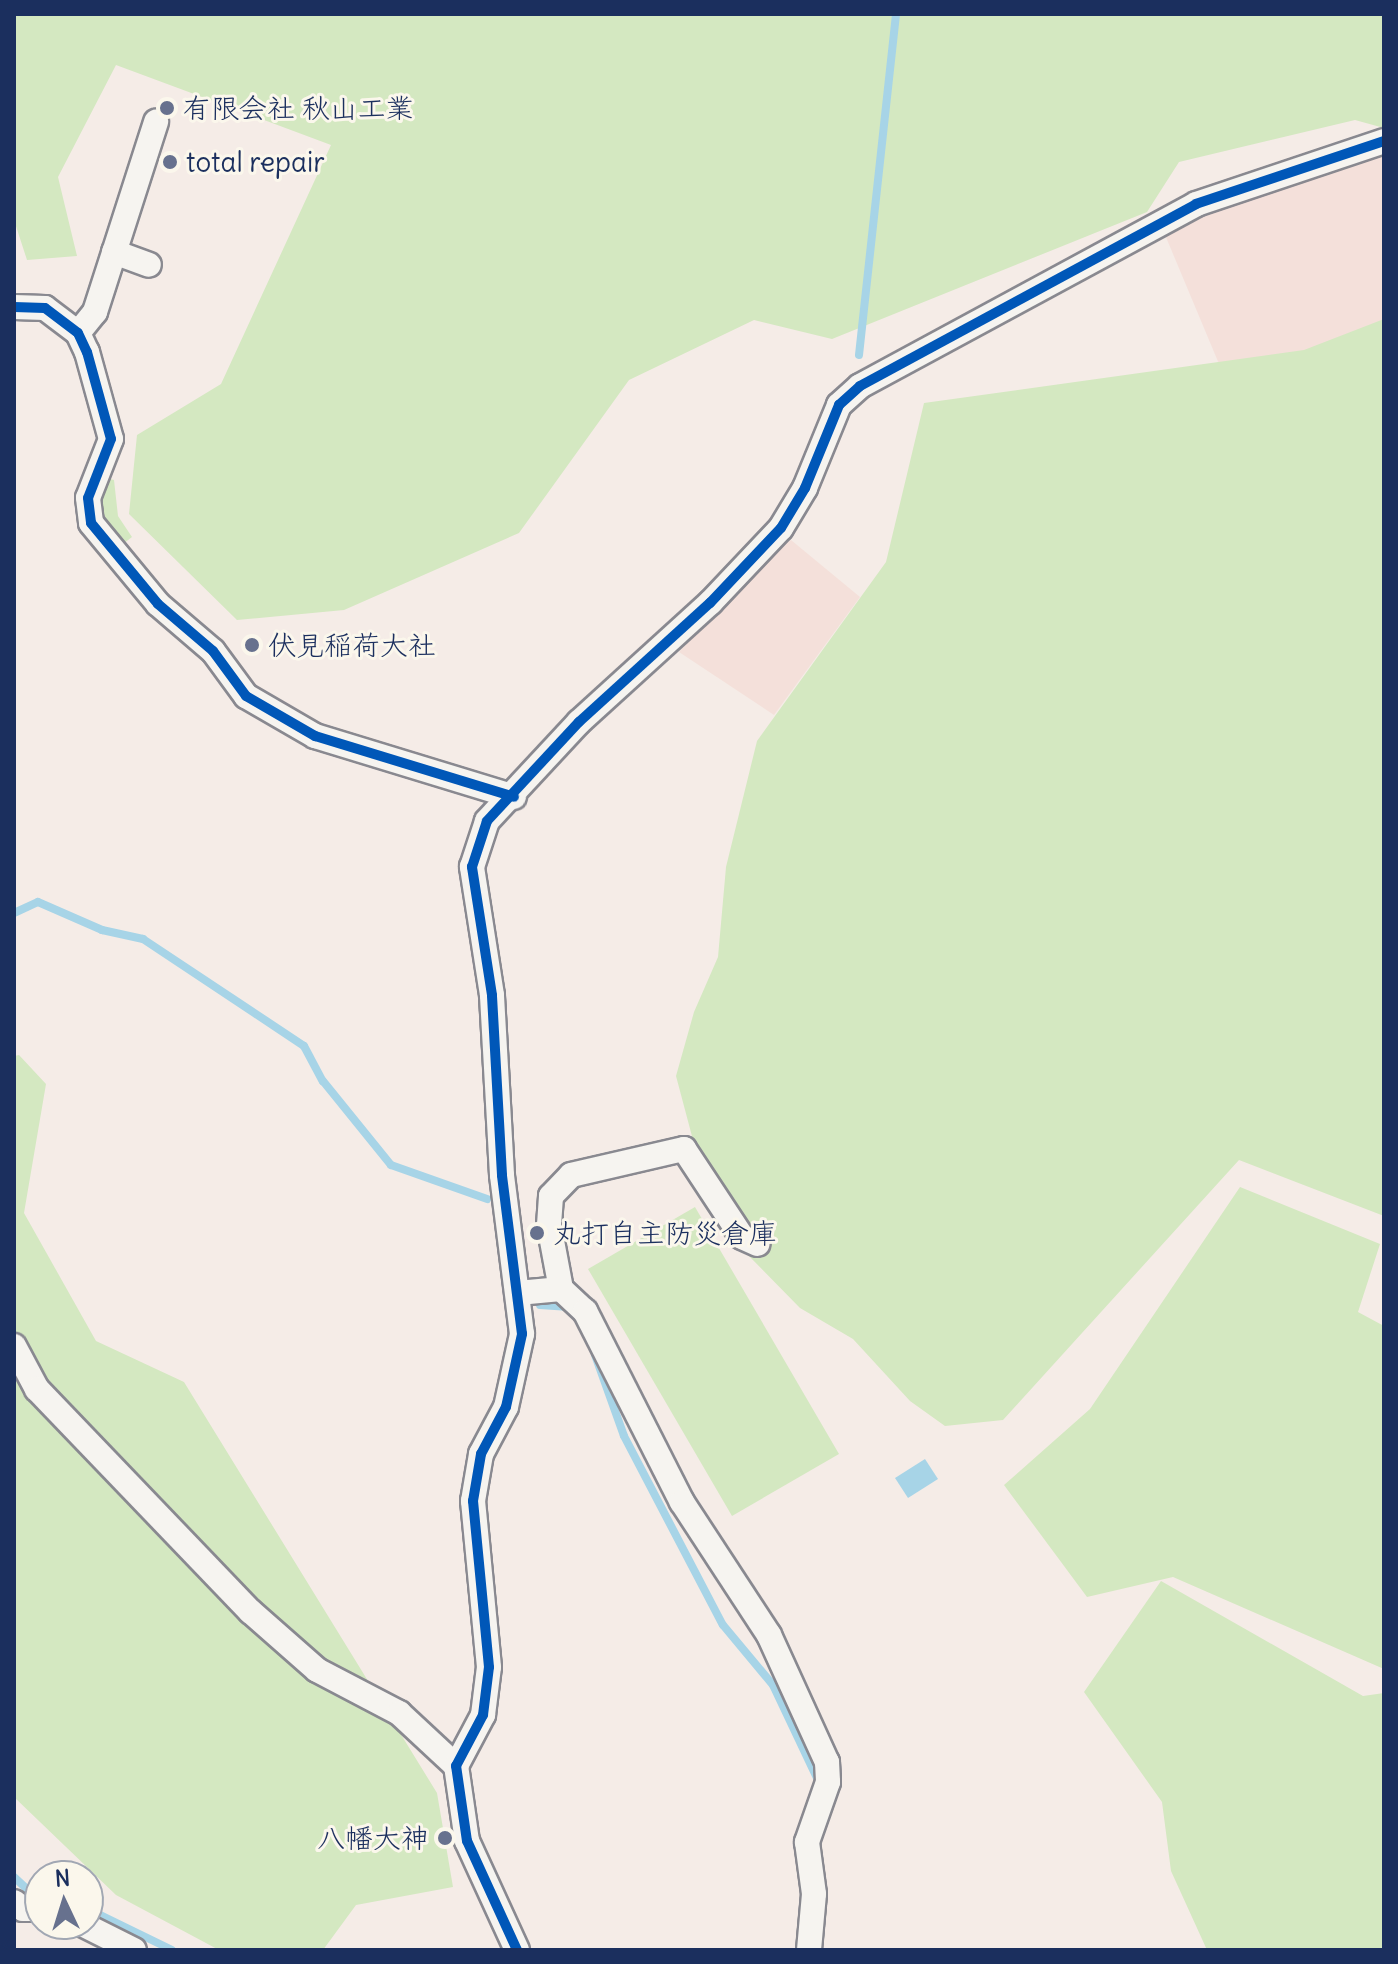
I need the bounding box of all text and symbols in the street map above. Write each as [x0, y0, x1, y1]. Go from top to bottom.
place label: 有限会社 秋山工業 [183, 91, 414, 125]
marker: 有限会社 秋山工業 [158, 99, 176, 117]
place label: total repair [186, 145, 325, 179]
marker: total repair [161, 153, 179, 171]
place label: 伏見稲荷大社 [268, 628, 436, 662]
marker: 伏見稲荷大社 [243, 636, 261, 654]
place label: 丸打自主防災倉庫 [553, 1216, 777, 1250]
marker: 丸打自主防災倉庫 [528, 1224, 546, 1242]
place label: 八幡大神 [317, 1821, 429, 1855]
marker: 八幡大神 [436, 1829, 454, 1847]
north arrow [24, 1860, 104, 1940]
text: N [54, 1864, 71, 1893]

